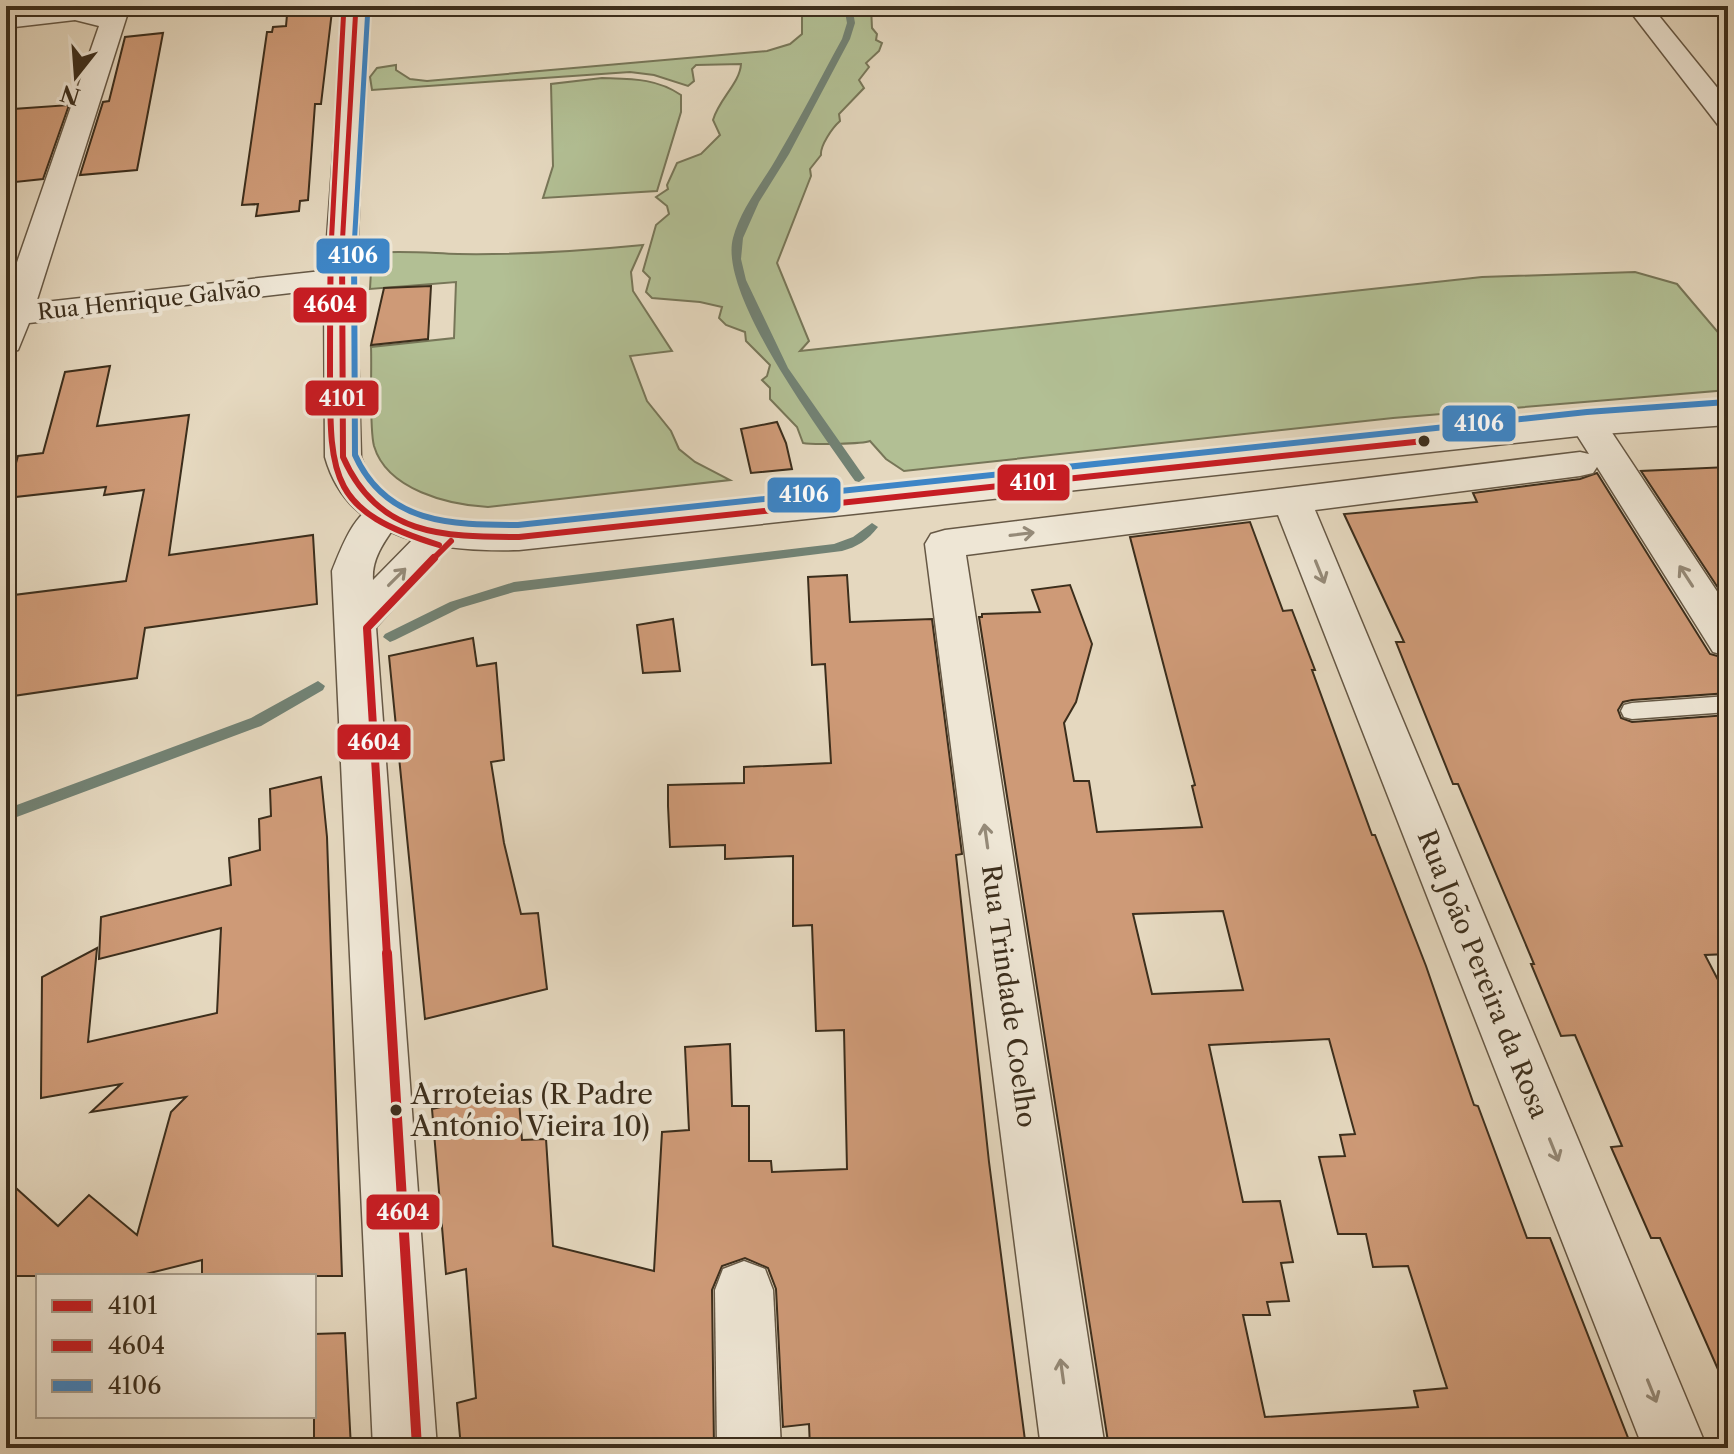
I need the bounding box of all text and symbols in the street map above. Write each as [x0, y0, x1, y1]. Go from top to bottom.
north arrow [36, 36, 116, 116]
text: N [57, 79, 83, 110]
line badge: 4106 [315, 237, 391, 275]
text: 4106 [328, 242, 378, 269]
street label: Rua Henrique Galvão [36, 275, 262, 326]
line badge: 4604 [292, 286, 368, 324]
text: 4604 [303, 291, 357, 318]
line badge: 4101 [304, 379, 380, 417]
text: 4101 [319, 385, 365, 412]
line badge: 4106 [1441, 404, 1517, 443]
text: 4106 [1454, 410, 1504, 437]
unlabelled marker [1416, 433, 1432, 449]
line badge: 4101 [996, 463, 1071, 502]
text: 4101 [1010, 469, 1056, 496]
line badge: 4106 [766, 476, 842, 514]
text: 4106 [779, 481, 829, 508]
one-way arrow [1009, 526, 1034, 541]
one-way arrow [1314, 559, 1329, 584]
one-way arrow [1677, 565, 1694, 587]
one-way arrow [387, 568, 406, 587]
line badge: 4604 [336, 723, 412, 761]
text: 4604 [347, 729, 401, 756]
one-way arrow [978, 824, 993, 849]
street label: Rua João Pereira da Rosa [1410, 825, 1556, 1123]
street label: Rua Trindade Coelho [975, 863, 1043, 1129]
place label: Arroteias (R Padre António Vieira 10) [410, 1077, 653, 1143]
marker: Arroteias (R Padre António Vieira 10) [388, 1102, 404, 1118]
one-way arrow [1548, 1137, 1563, 1162]
line badge: 4604 [365, 1193, 441, 1231]
text: 4604 [376, 1199, 430, 1226]
legend [36, 1274, 316, 1418]
text: 4101 [108, 1291, 157, 1320]
text: 4604 [108, 1331, 165, 1360]
one-way arrow [1055, 1358, 1070, 1385]
text: 4106 [108, 1371, 161, 1400]
one-way arrow [1646, 1378, 1660, 1403]

